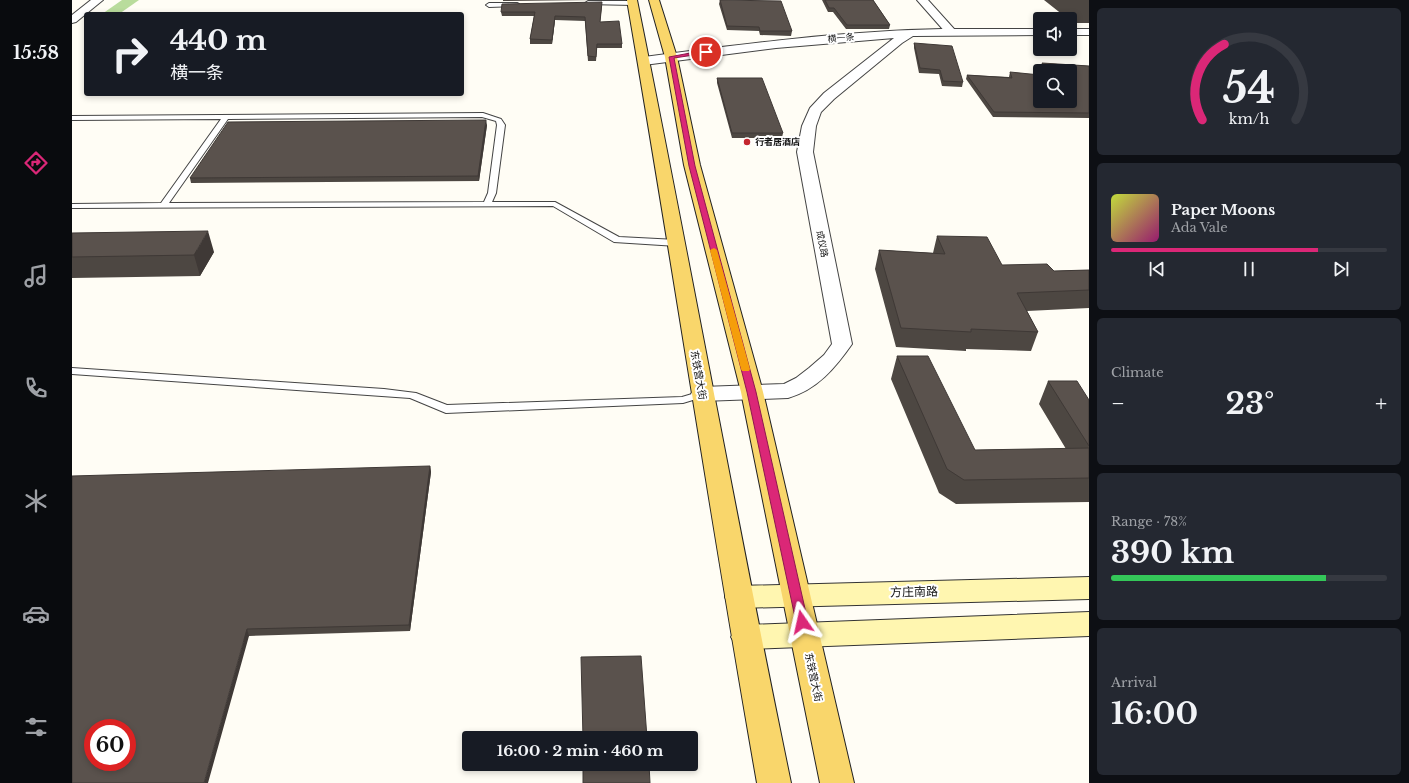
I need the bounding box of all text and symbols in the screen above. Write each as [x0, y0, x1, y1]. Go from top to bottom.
map controls [1033, 12, 1077, 108]
button: sound [1033, 12, 1077, 56]
text: 440 m [170, 23, 267, 58]
icon: right [104, 28, 156, 80]
street label: 横一条 [827, 31, 855, 44]
pin [689, 35, 723, 69]
icon: arrive [695, 41, 717, 63]
text: 15:58 [13, 42, 59, 64]
text: 横一条 [170, 62, 224, 84]
text: 54 [1223, 62, 1275, 113]
button: search [1033, 64, 1077, 108]
text: km/h [1229, 109, 1269, 127]
place label: 行者居酒店 [755, 136, 800, 147]
marker: 行者居酒店 [742, 137, 752, 147]
icon: directions [22, 149, 50, 177]
text: Paper Moons [1171, 200, 1275, 219]
text: Ada Vale [1171, 219, 1228, 236]
street label: 成仪路 [815, 230, 830, 258]
icon: previous [1146, 258, 1168, 280]
icon: pause [1238, 258, 1260, 280]
icon: next [1330, 258, 1352, 280]
icon: music [22, 262, 50, 290]
street label: 东铁营大街 [688, 349, 709, 401]
text: Climate [1111, 364, 1164, 381]
icon: phone [22, 374, 50, 402]
text: 23° [1226, 385, 1274, 422]
text: − [1111, 390, 1125, 417]
text: + [1375, 390, 1387, 417]
icon: climate [22, 487, 50, 515]
text: Range · 78% [1111, 513, 1187, 530]
text: 390 km [1111, 534, 1234, 571]
street label: 方庄南路 [890, 584, 938, 599]
icon: car [22, 600, 50, 628]
position arrow [781, 601, 823, 643]
street label: 东铁营大街 [802, 651, 825, 703]
text: Arrival [1111, 674, 1157, 691]
text: 16:00 [1111, 695, 1198, 732]
icon: filters [22, 713, 50, 741]
speed limit sign: 60 [84, 719, 136, 771]
text: 16:00 · 2 min · 460 m [497, 741, 663, 760]

